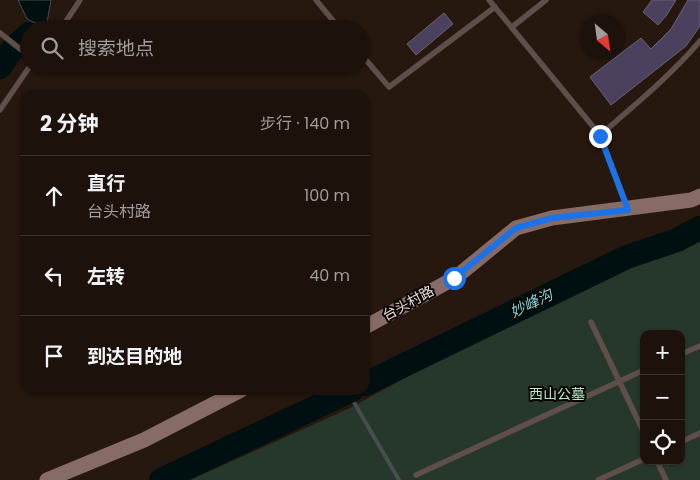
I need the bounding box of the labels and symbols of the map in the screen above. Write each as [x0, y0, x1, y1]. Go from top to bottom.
north arrow [580, 15, 625, 60]
route end [589, 125, 612, 148]
route start [443, 267, 466, 290]
street label: 台头村路 [379, 281, 437, 325]
water label: 妙峰沟 [506, 283, 558, 322]
park label: 西山公墓 [529, 384, 585, 404]

